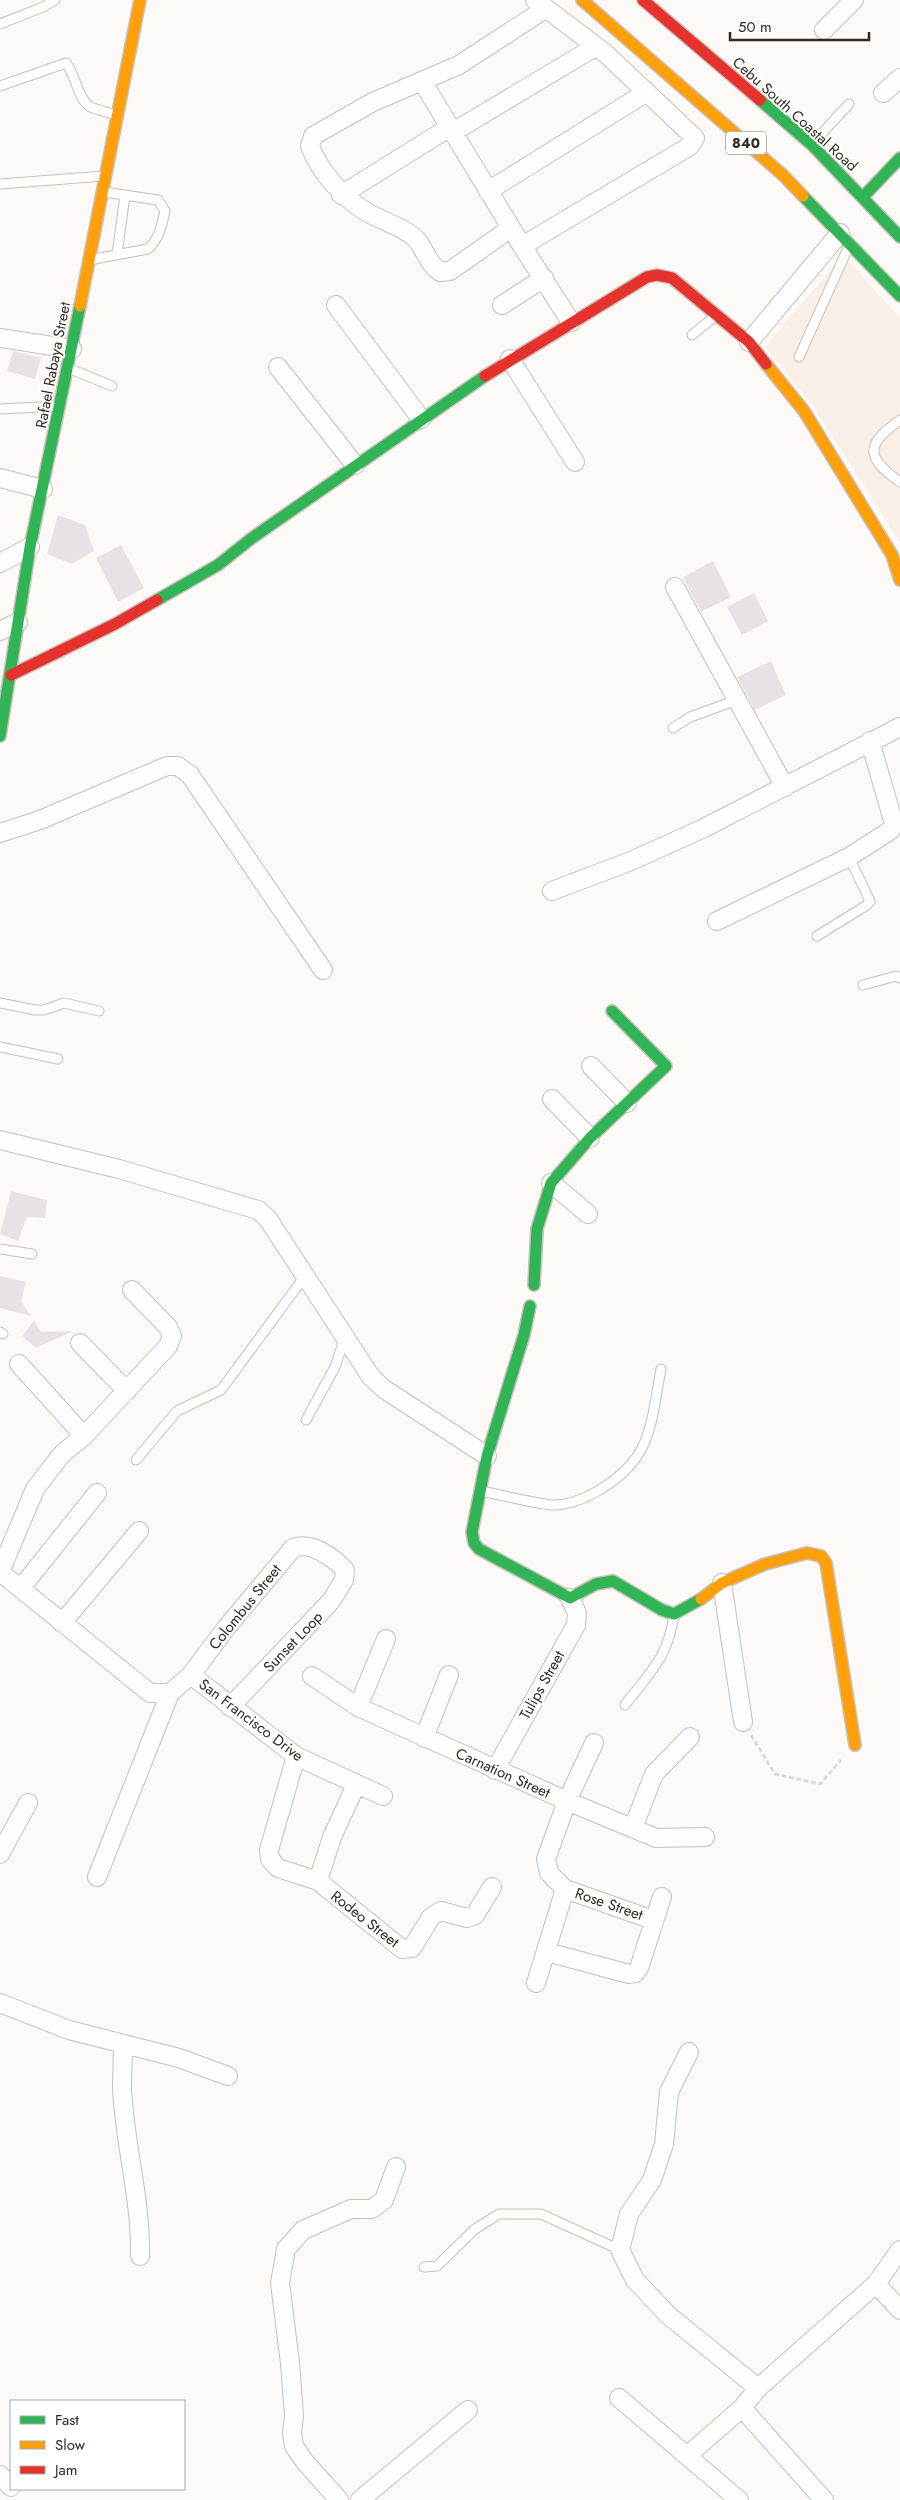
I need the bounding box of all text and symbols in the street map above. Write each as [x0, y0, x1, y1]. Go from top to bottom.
scale bar [730, 10, 869, 42]
text: 50 m [738, 16, 772, 38]
street label: Cebu South Coastal Road [727, 52, 863, 176]
road number: 840 [726, 132, 766, 154]
street label: Rafael Rabaya Street [30, 300, 76, 430]
street label: Colombus Street [204, 1559, 287, 1655]
street label: Sunset Loop [258, 1606, 328, 1678]
street label: Tulips Street [514, 1646, 570, 1724]
street label: San Francisco Drive [194, 1673, 308, 1767]
street label: Carnation Street [452, 1742, 554, 1804]
street label: Rose Street [572, 1882, 646, 1926]
street label: Rodeo Street [326, 1885, 404, 1953]
legend [10, 2400, 185, 2490]
text: Fast [55, 2409, 79, 2431]
text: Slow [55, 2434, 86, 2456]
text: Jam [53, 2459, 78, 2481]

